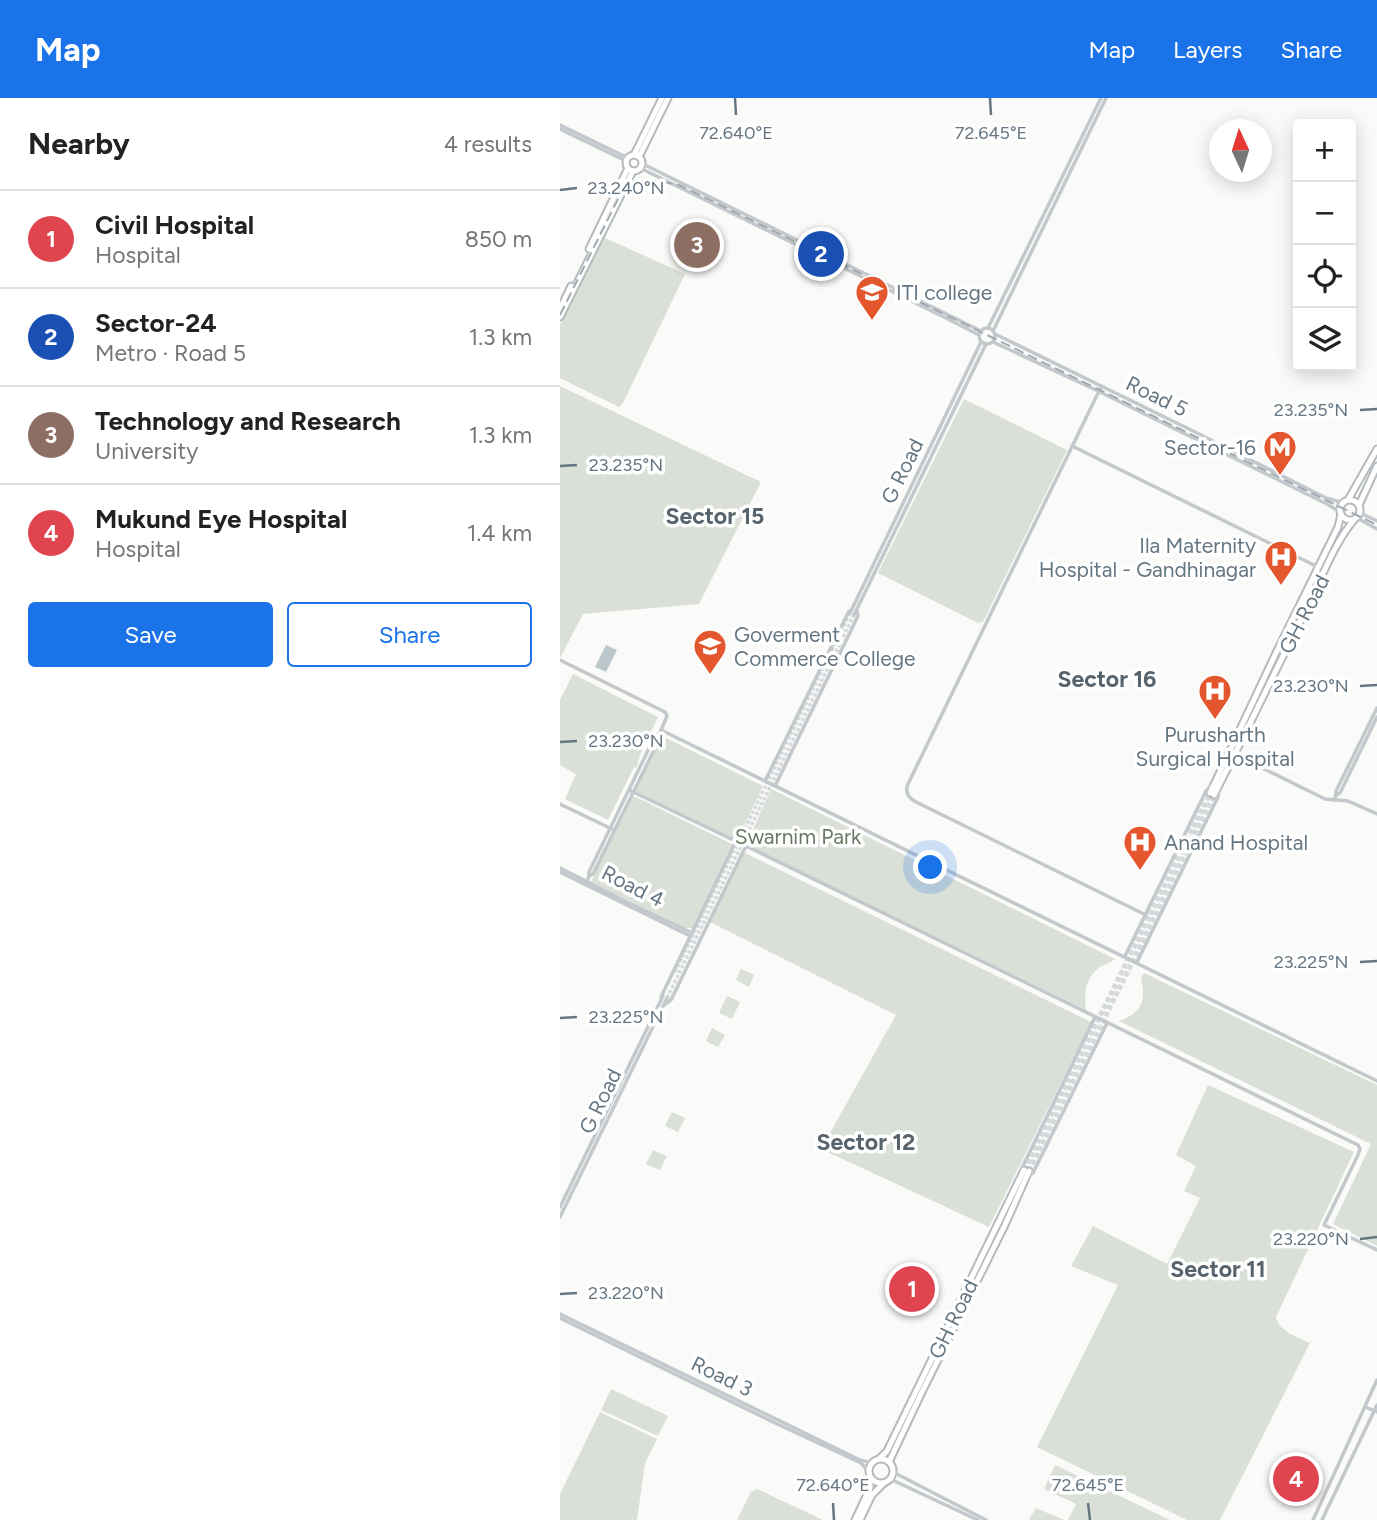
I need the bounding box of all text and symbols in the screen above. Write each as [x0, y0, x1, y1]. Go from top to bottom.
text: Map [35, 30, 101, 69]
text: Map [1088, 35, 1135, 64]
text: Layers [1173, 35, 1242, 64]
text: Share [1280, 35, 1342, 64]
north arrow [1209, 119, 1272, 182]
map controls [1293, 119, 1356, 371]
button: + [1293, 119, 1356, 182]
text: 72.640°E [699, 122, 773, 144]
text: 72.645°E [955, 122, 1027, 144]
text: Nearby [28, 125, 130, 162]
text: 4 results [444, 130, 532, 158]
text: 23.240°N [588, 177, 664, 199]
button: − [1293, 182, 1356, 245]
text: Civil Hospital [95, 209, 254, 241]
pin: 3 [674, 219, 720, 271]
text: 1 [46, 225, 56, 253]
text: 850 m [465, 225, 532, 253]
pin: 2 [798, 228, 844, 280]
text: Hospital [95, 241, 181, 269]
button: locate [1293, 245, 1356, 308]
school or university icon: ITI college [853, 273, 891, 322]
place label: ITI college [896, 280, 992, 305]
text: Sector-24 [95, 307, 217, 339]
button: layers [1293, 308, 1356, 371]
text: 2 [44, 323, 58, 351]
text: 1.3 km [469, 323, 532, 351]
text: Metro · Road 5 [95, 339, 246, 367]
street label: Road 5 [1122, 370, 1192, 422]
text: 23.235°N [1274, 399, 1348, 421]
text: Technology and Research [95, 405, 401, 437]
text: 3 [45, 421, 57, 449]
text: 1.3 km [469, 421, 532, 449]
metro station icon: Sector-16 [1261, 428, 1299, 477]
street label: G Road [876, 434, 928, 508]
place label: Sector-16 [1164, 435, 1256, 460]
text: University [95, 437, 198, 465]
text: 23.235°N [589, 454, 663, 476]
district label: Sector 15 [666, 502, 764, 530]
text: Mukund Eye Hospital [95, 503, 347, 535]
text: 4 [44, 519, 58, 547]
text: 1.4 km [467, 519, 532, 547]
place label: Ila Maternity Hospital - Gandhinagar [1039, 533, 1256, 582]
text: Hospital [95, 535, 181, 563]
hospital icon: Ila Maternity Hospital - Gandhinagar [1262, 538, 1300, 587]
street label: GH Road [1274, 570, 1334, 658]
button: Save [28, 602, 273, 667]
button: Share [287, 602, 532, 667]
place label: Goverment Commerce College [734, 622, 915, 671]
school or university icon: Goverment Commerce College [691, 627, 729, 676]
district label: Sector 16 [1058, 665, 1156, 693]
hospital icon: Purusharth Surgical Hospital [1196, 672, 1234, 721]
text: 23.230°N [1273, 675, 1349, 697]
place label: Purusharth Surgical Hospital [1135, 722, 1295, 771]
text: 23.230°N [588, 730, 664, 752]
hospital icon: Anand Hospital [1121, 823, 1159, 872]
park label: Swarnim Park [735, 824, 862, 849]
place label: Anand Hospital [1164, 830, 1308, 855]
your location [913, 850, 947, 884]
street label: Road 4 [598, 860, 668, 912]
text: 23.225°N [1274, 951, 1348, 973]
text: 23.225°N [589, 1006, 663, 1028]
street label: G Road [574, 1064, 626, 1138]
district label: Sector 12 [817, 1128, 915, 1156]
text: 23.220°N [1273, 1228, 1349, 1250]
district label: Sector 11 [1170, 1255, 1266, 1283]
pin: 1 [889, 1263, 935, 1315]
street label: GH Road [923, 1275, 983, 1363]
text: 23.220°N [588, 1282, 664, 1304]
street label: Road 3 [687, 1351, 757, 1401]
pin: 4 [1273, 1453, 1319, 1505]
text: 72.640°E [796, 1474, 870, 1496]
text: 72.645°E [1052, 1474, 1124, 1496]

